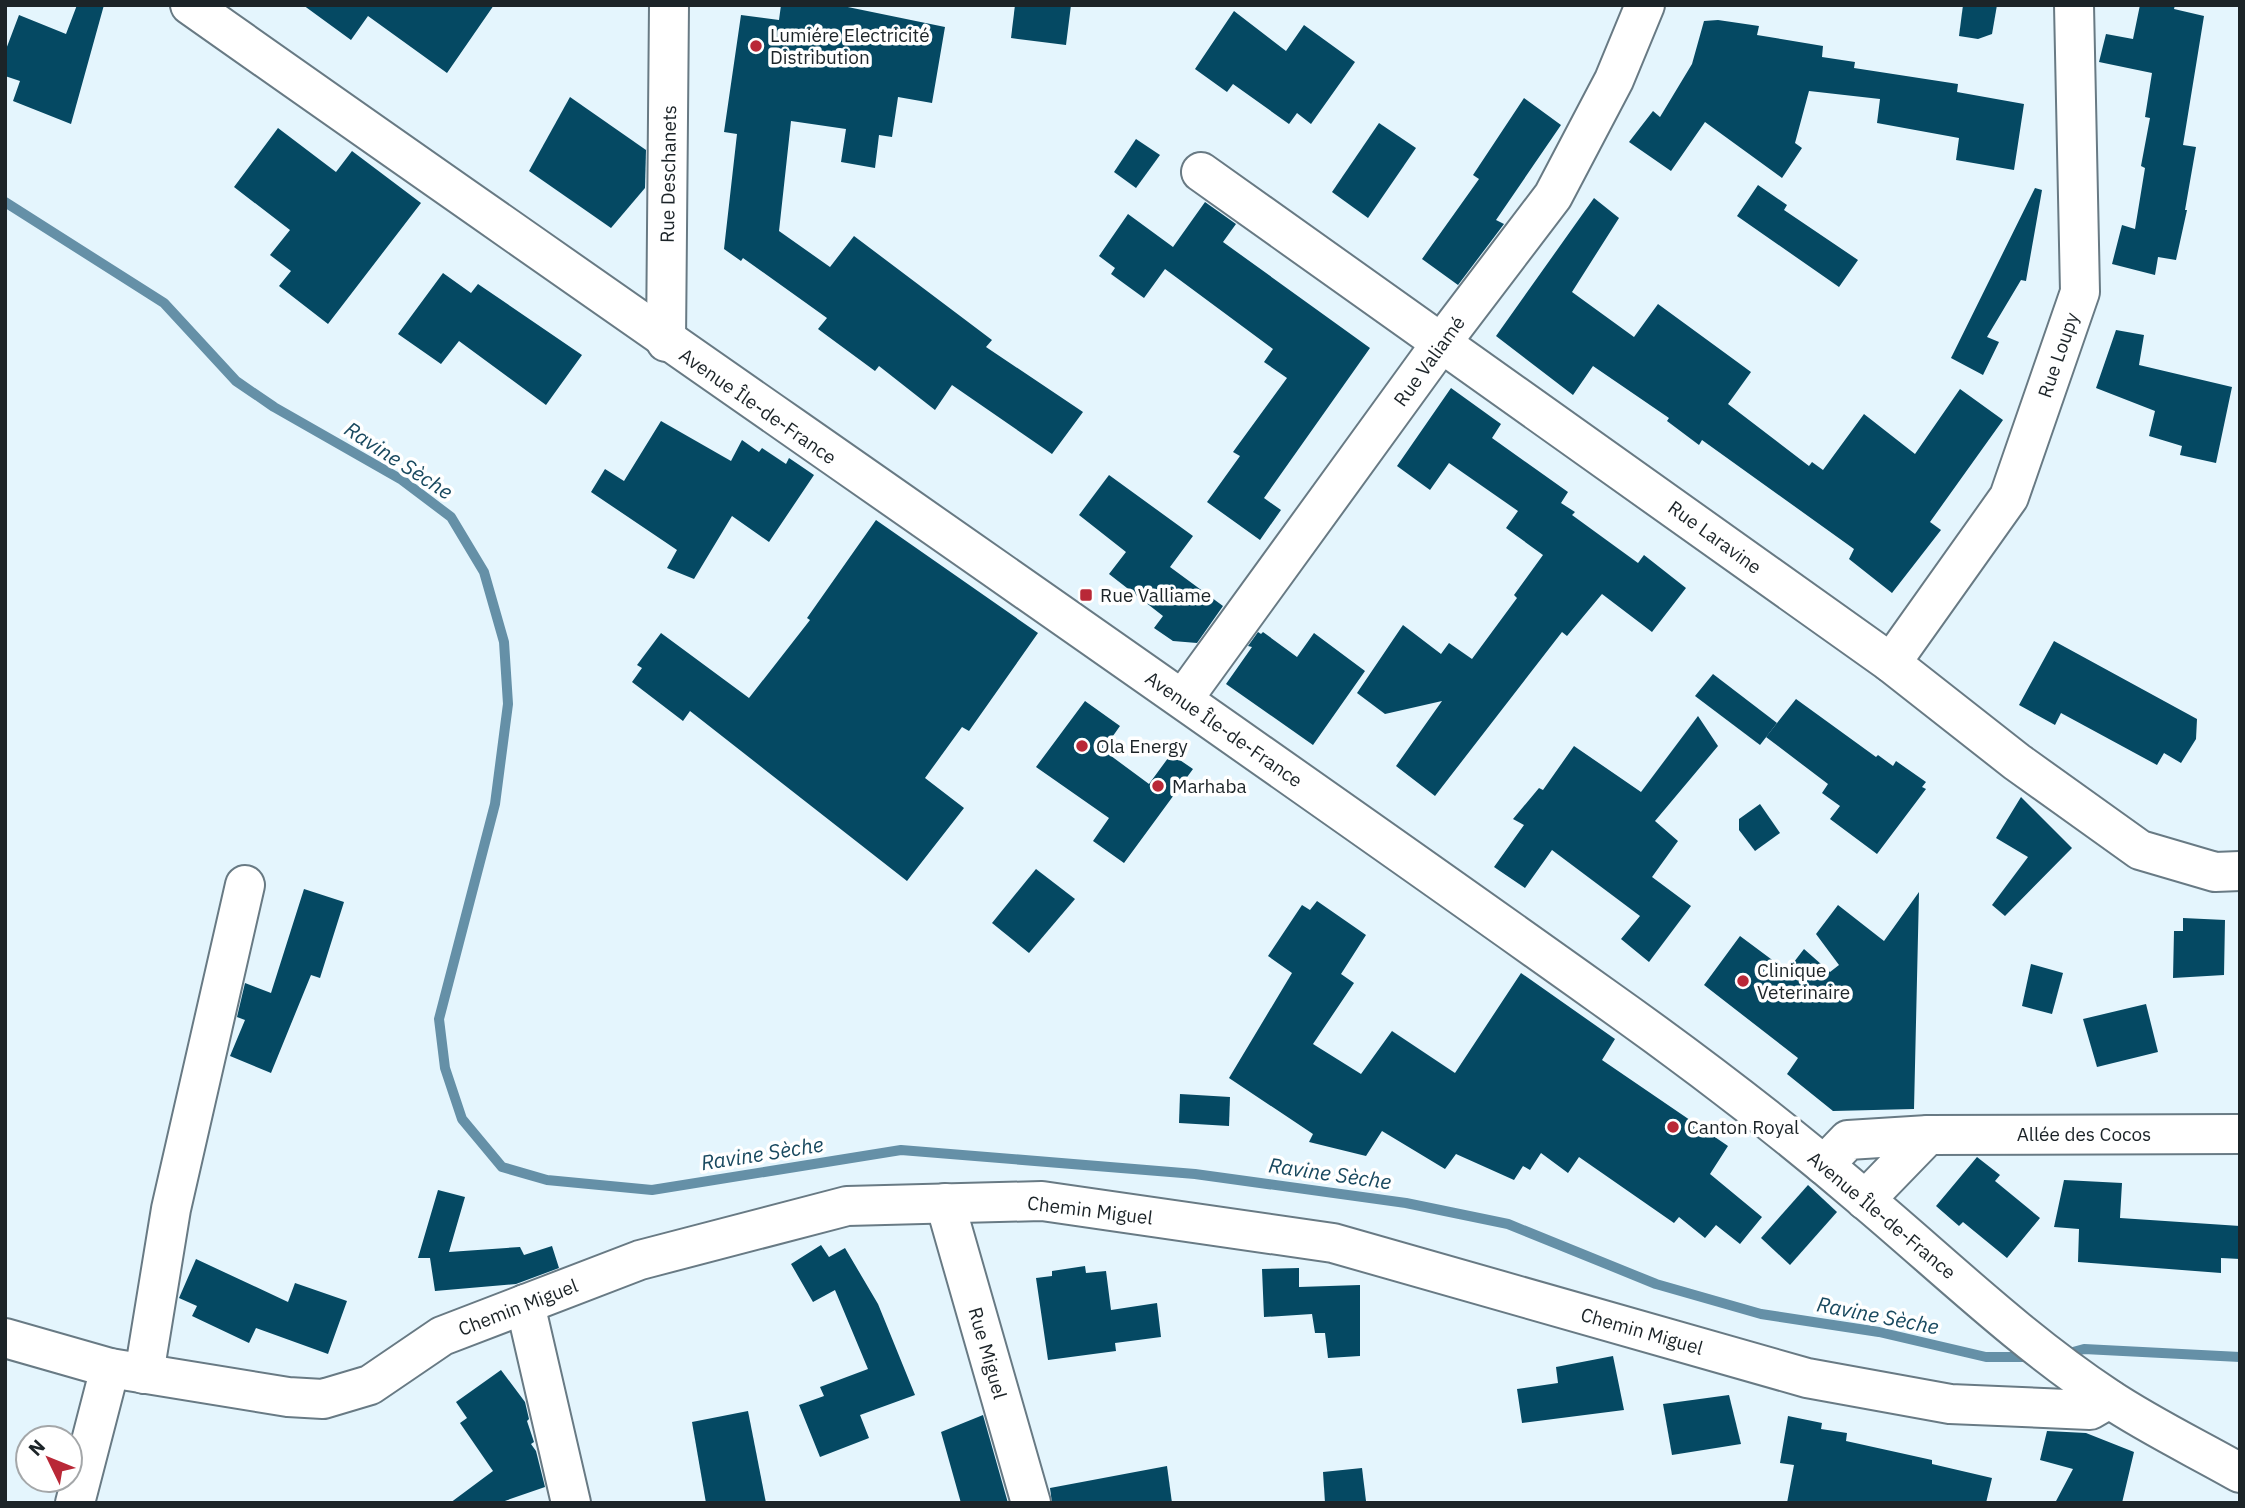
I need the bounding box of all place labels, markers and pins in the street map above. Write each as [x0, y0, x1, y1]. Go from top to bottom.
place label: Lumiére Electricité Distribution [770, 23, 930, 69]
marker: Lumiére Electricité Distribution [748, 38, 764, 54]
place label: Rue Valliame [1100, 583, 1211, 607]
marker: Rue Valliame [1078, 587, 1094, 603]
place label: Ola Energy [1096, 734, 1188, 758]
marker: Ola Energy [1074, 738, 1090, 754]
place label: Marhaba [1172, 774, 1247, 798]
marker: Marhaba [1150, 778, 1166, 794]
place label: Clinique Veterinaire [1757, 958, 1850, 1004]
marker: Clinique Veterinaire [1735, 973, 1751, 989]
place label: Canton Royal [1687, 1115, 1799, 1139]
marker: Canton Royal [1665, 1119, 1681, 1135]

